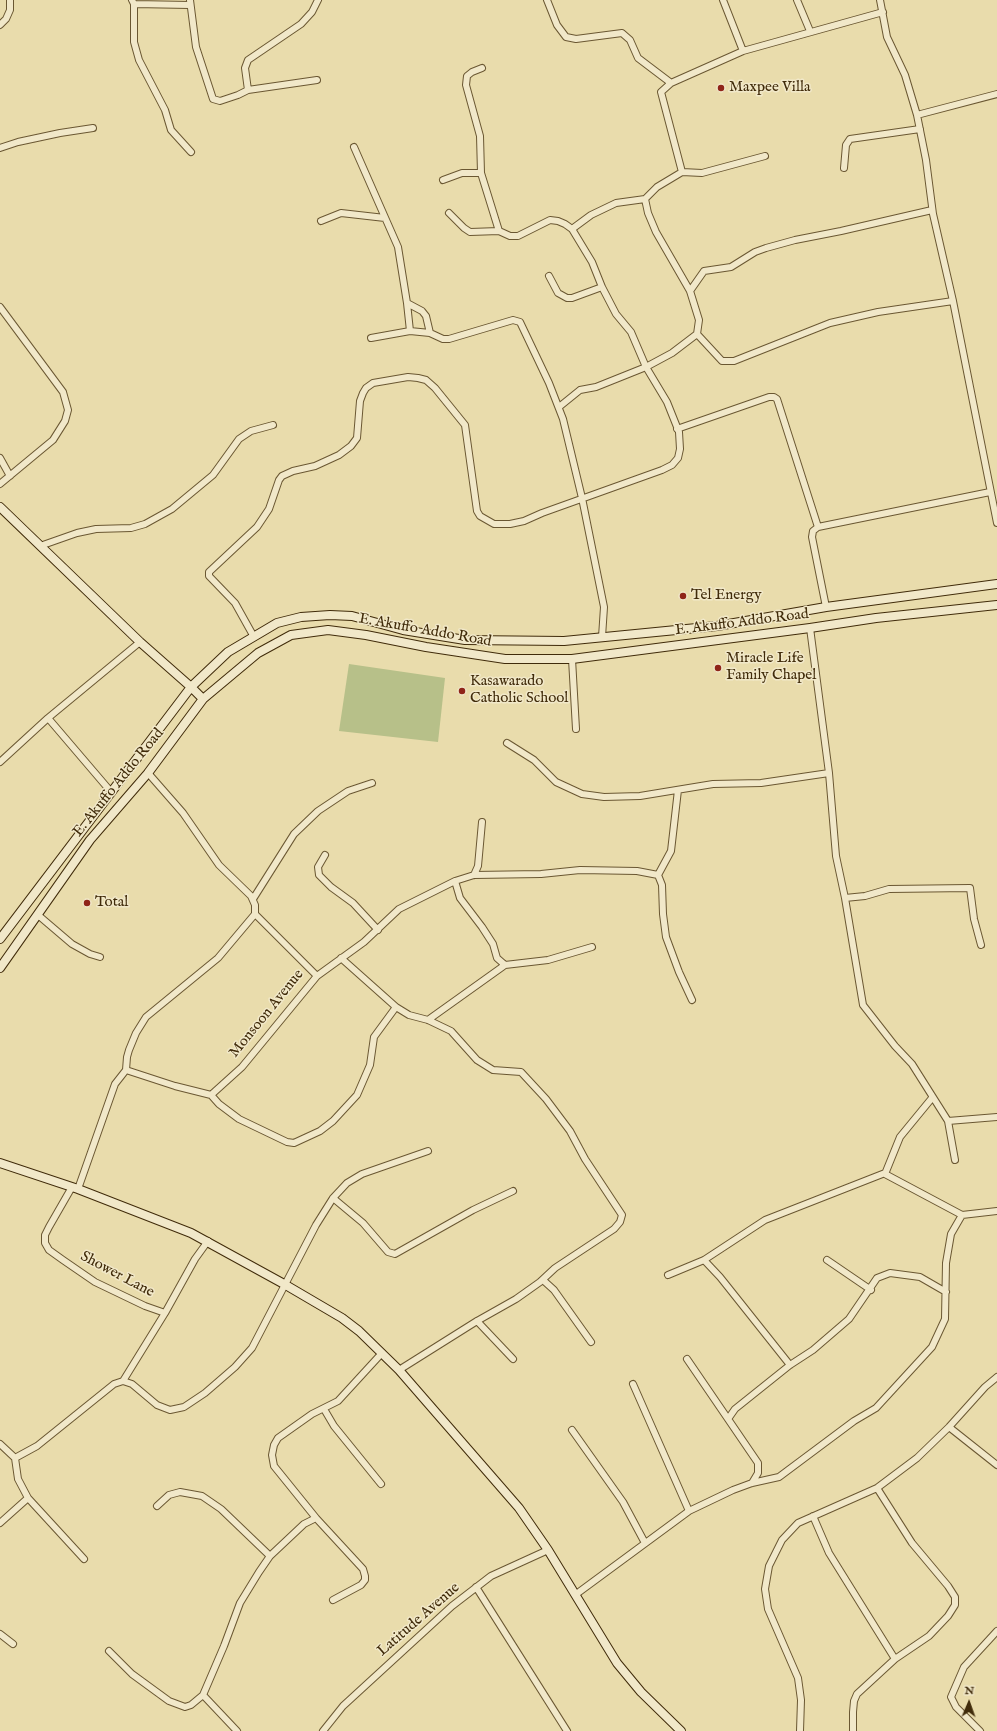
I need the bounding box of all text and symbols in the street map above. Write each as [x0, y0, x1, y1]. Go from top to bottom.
place label: Maxpee Villa [729, 79, 811, 97]
marker: Maxpee Villa [716, 83, 726, 93]
place label: Tel Energy [691, 587, 762, 605]
marker: Tel Energy [678, 591, 688, 601]
street label: E. Akuffo Addo Road [674, 606, 810, 640]
street label: E. Akuffo Addo Road [357, 610, 493, 652]
place label: Miracle Life Family Chapel [726, 650, 816, 685]
marker: Miracle Life Family Chapel [713, 663, 723, 673]
place label: Kasawarado Catholic School [470, 673, 568, 708]
marker: Kasawarado Catholic School [457, 686, 467, 696]
street label: E. Akuffo Addo Road [70, 725, 168, 841]
place label: Total [95, 894, 128, 912]
marker: Total [82, 898, 92, 908]
street label: Monsoon Avenue [226, 966, 308, 1062]
street label: Shower Lane [77, 1248, 157, 1302]
street label: Latitude Avenue [374, 1579, 464, 1661]
north arrow [949, 1683, 989, 1723]
text: N [964, 1684, 974, 1698]

